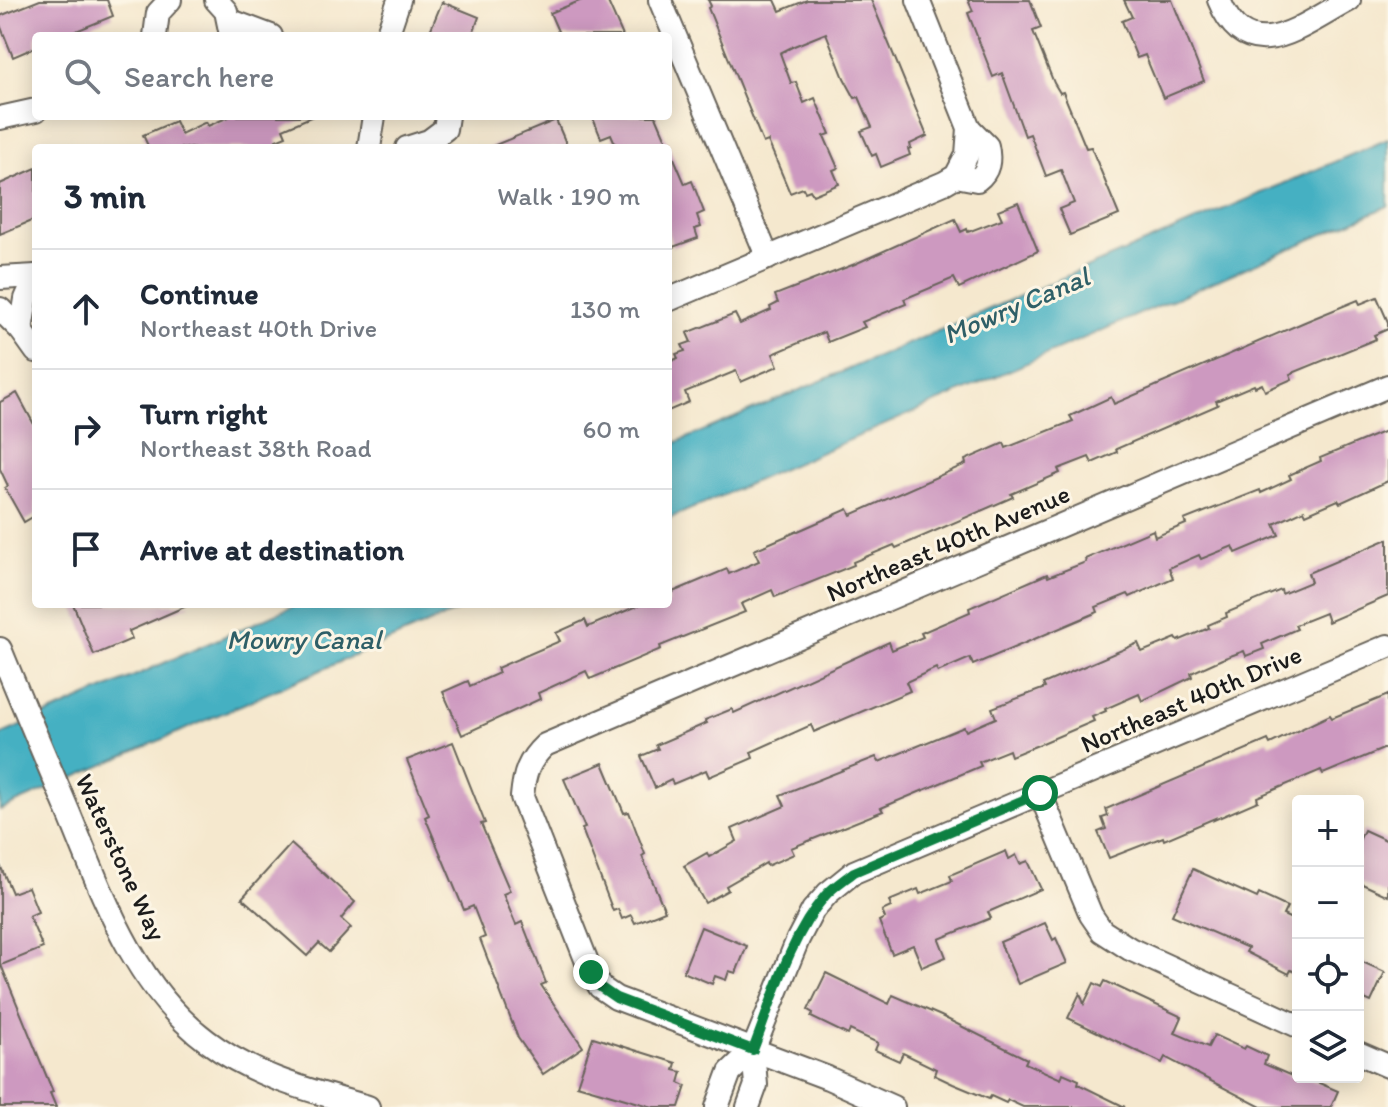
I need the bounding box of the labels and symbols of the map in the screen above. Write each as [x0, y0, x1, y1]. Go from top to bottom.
water label: Mowry Canal [938, 258, 1096, 351]
street label: Northeast 40th Avenue [821, 477, 1075, 609]
water label: Mowry Canal [226, 622, 384, 656]
street label: Northeast 40th Drive [1076, 638, 1306, 760]
street label: Waterstone Way [68, 768, 174, 946]
route start [1022, 775, 1058, 811]
route end [573, 954, 609, 990]

